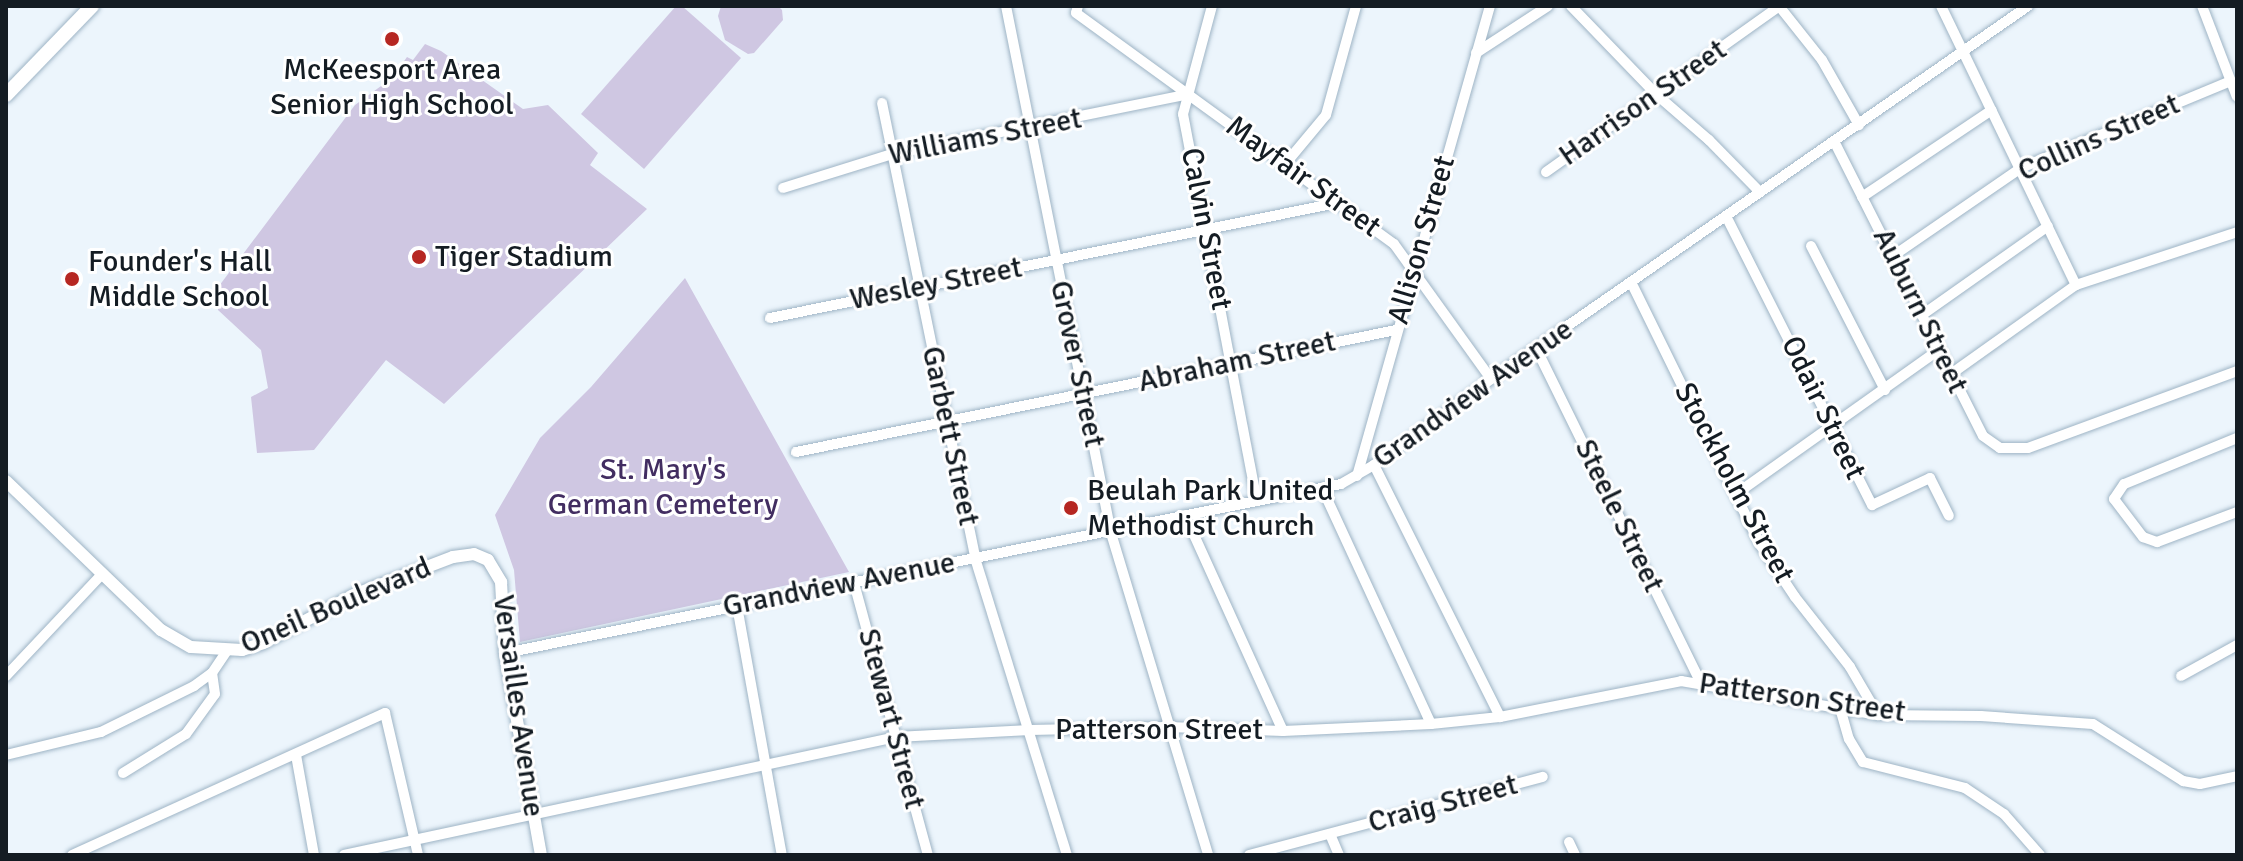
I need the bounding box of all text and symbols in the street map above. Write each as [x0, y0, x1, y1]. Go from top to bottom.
marker: McKeesport Area Senior High School [383, 30, 401, 48]
street label: Harrison Street [1552, 32, 1734, 174]
place label: McKeesport Area Senior High School [270, 52, 514, 122]
street label: Collins Street [2013, 86, 2185, 190]
street label: Williams Street [885, 101, 1085, 173]
street label: Mayfair Street [1218, 109, 1388, 245]
street label: Calvin Street [1173, 145, 1239, 313]
street label: Allison Street [1381, 152, 1463, 328]
street label: Auburn Street [1865, 223, 1975, 399]
place label: Tiger Stadium [435, 239, 613, 275]
place label: Founder's Hall Middle School [88, 244, 272, 314]
marker: Tiger Stadium [410, 248, 428, 266]
street label: Wesley Street [847, 250, 1025, 318]
marker: Founder's Hall Middle School [63, 270, 81, 288]
street label: Grover Street [1042, 278, 1112, 450]
street label: Grandview Avenue [1366, 312, 1580, 476]
street label: Abraham Street [1135, 324, 1339, 400]
street label: Odair Street [1773, 331, 1873, 485]
street label: Garbett Street [913, 343, 987, 529]
street label: Stockholm Street [1666, 377, 1802, 589]
street label: Steele Street [1567, 434, 1671, 598]
park label: St. Mary's German Cemetery [548, 452, 778, 522]
place label: Beulah Park United Methodist Church [1087, 473, 1333, 544]
marker: Beulah Park United Methodist Church [1062, 499, 1080, 517]
street label: Grandview Avenue [720, 545, 958, 625]
street label: Oneil Boulevard [235, 550, 437, 662]
street label: Versailles Avenue [485, 593, 551, 819]
street label: Stewart Street [850, 625, 932, 813]
street label: Patterson Street [1697, 666, 1907, 730]
street label: Patterson Street [1055, 712, 1263, 748]
street label: Craig Street [1364, 767, 1522, 841]

